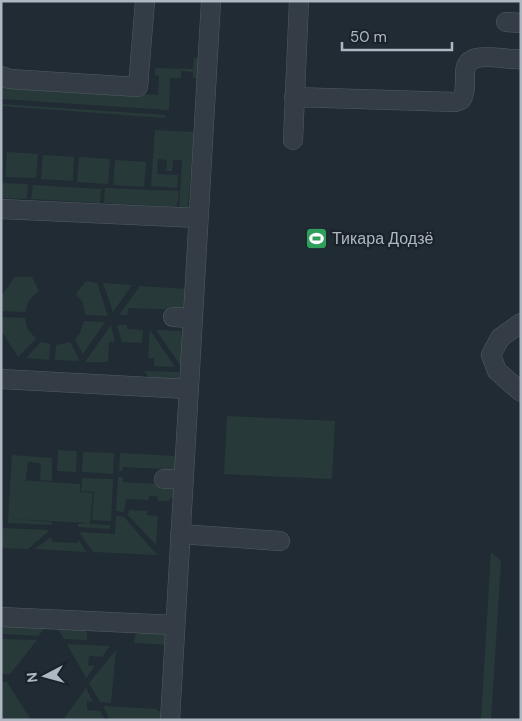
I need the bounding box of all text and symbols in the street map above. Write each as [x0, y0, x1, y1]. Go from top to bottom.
scale bar [342, 20, 452, 52]
text: 50 m [350, 27, 387, 47]
sports icon: Тикара Додзё [304, 226, 328, 250]
place label: Тикара Додзё [332, 228, 434, 249]
north arrow [20, 651, 70, 701]
text: N [23, 671, 42, 683]

